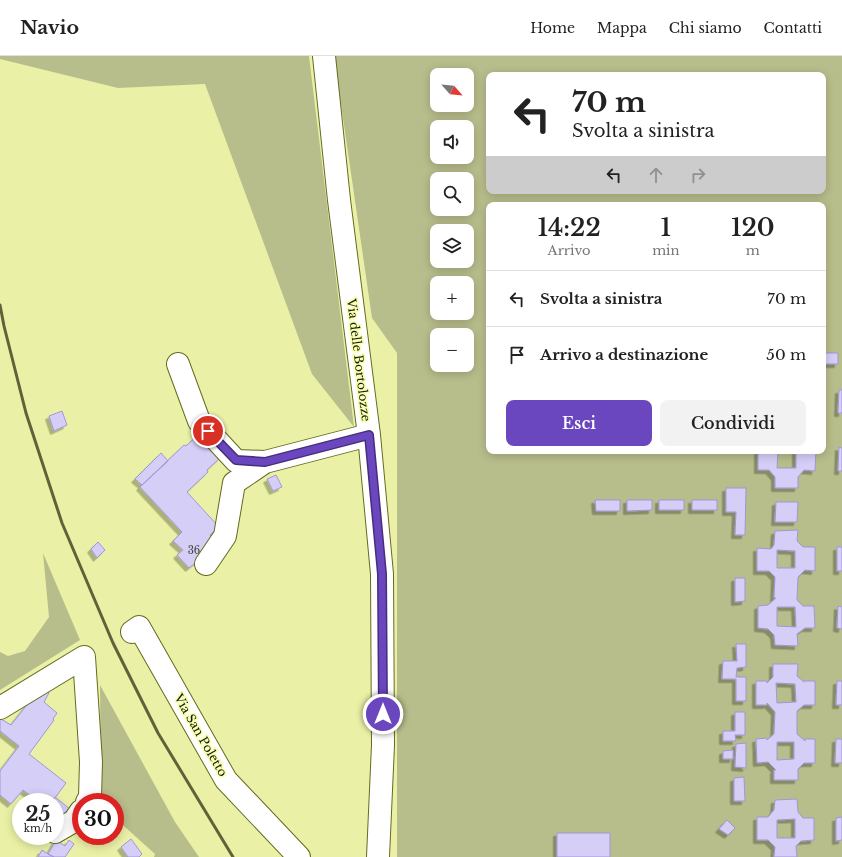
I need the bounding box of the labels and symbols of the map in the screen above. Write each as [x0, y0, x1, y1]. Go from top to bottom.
north arrow [430, 68, 474, 112]
street label: Via delle Bortolozze [344, 297, 374, 422]
pin [191, 414, 225, 448]
house number: 36 [188, 544, 200, 557]
street label: Via San Poletto [171, 690, 231, 779]
position arrow [362, 693, 404, 735]
speed limit sign: 30 [72, 793, 124, 845]

